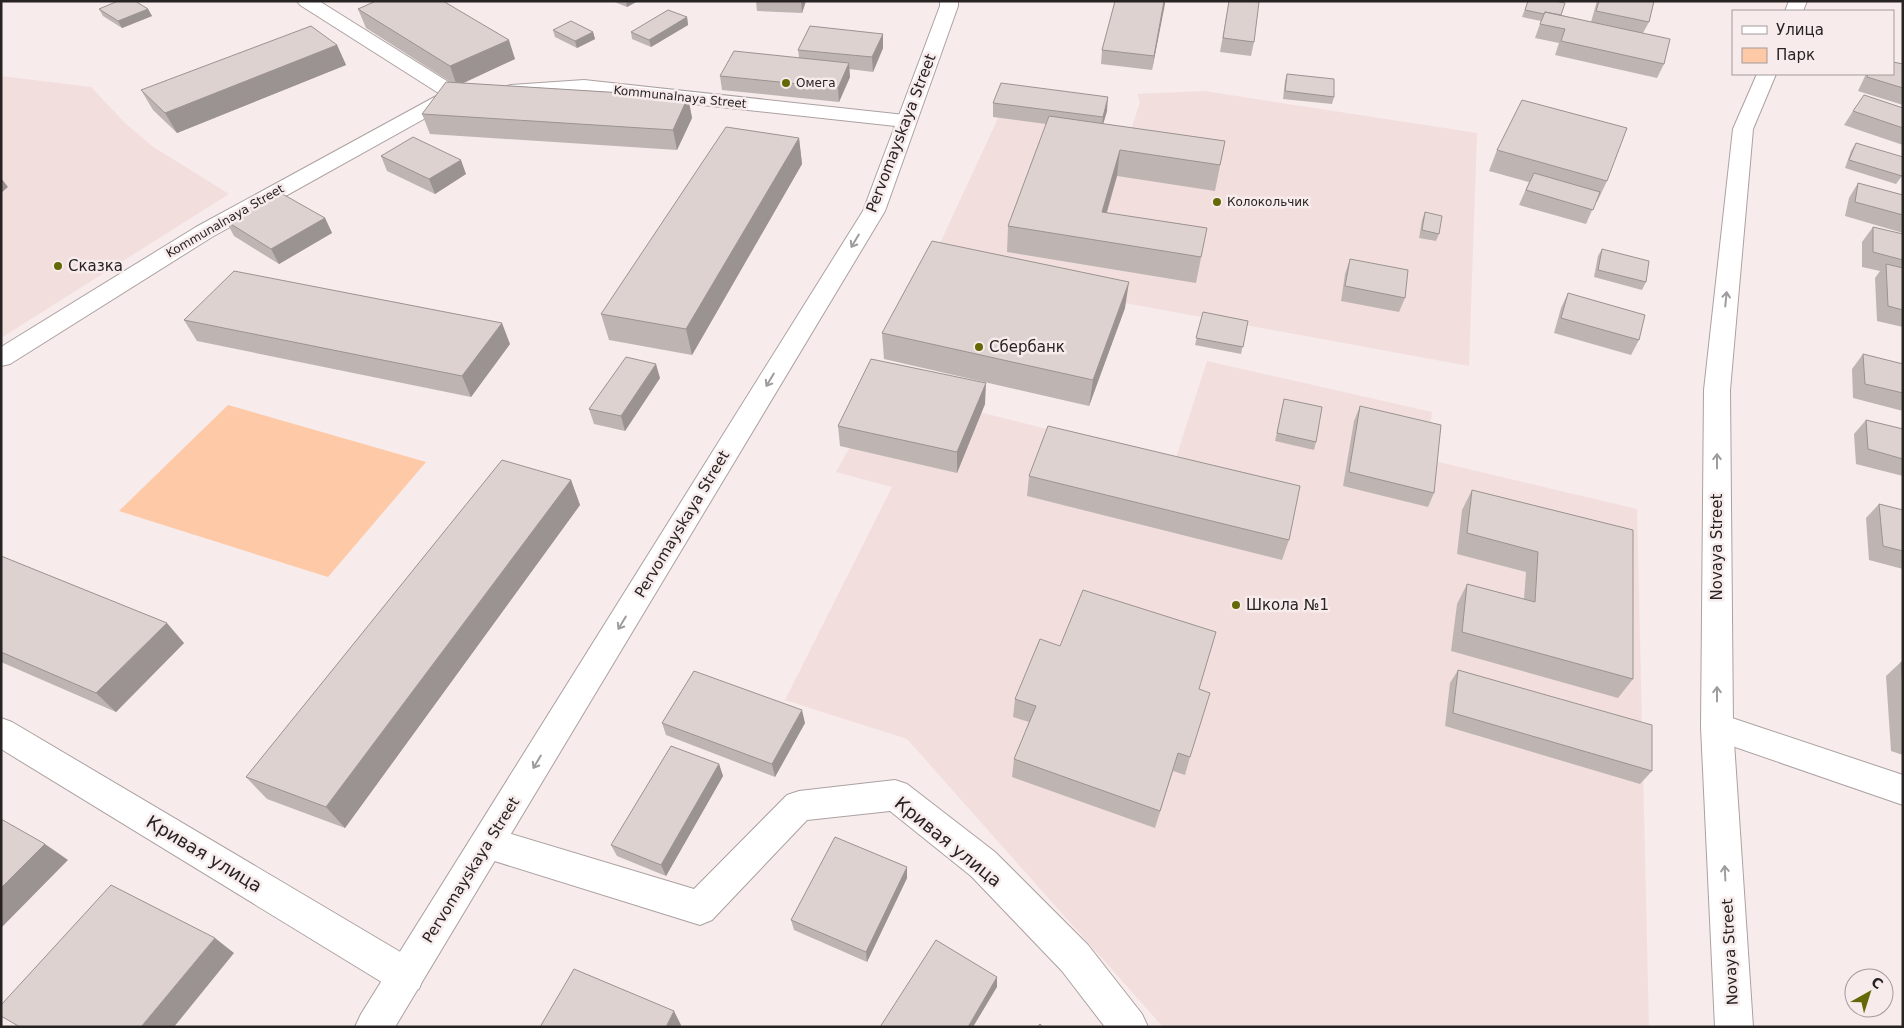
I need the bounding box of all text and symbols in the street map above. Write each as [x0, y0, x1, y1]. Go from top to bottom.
legend [1732, 10, 1894, 75]
text: Улица [1776, 21, 1824, 39]
text: Парк [1776, 46, 1815, 64]
street label: Pervomayskaya Street [862, 51, 940, 215]
place label: Омега [796, 76, 836, 90]
marker: Омега [780, 77, 792, 89]
street label: Kommunalnaya Street [613, 83, 747, 111]
street label: Kommunalnaya Street [164, 181, 287, 260]
place label: Колокольчик [1227, 195, 1309, 209]
marker: Колокольчик [1211, 196, 1223, 208]
one-way arrow [850, 234, 860, 248]
place label: Сказка [68, 257, 123, 275]
marker: Сказка [52, 260, 64, 272]
one-way arrow [1721, 291, 1731, 307]
place label: Сбербанк [989, 338, 1065, 356]
marker: Сбербанк [973, 341, 985, 353]
one-way arrow [765, 373, 775, 387]
street label: Pervomayskaya Street [631, 447, 733, 601]
one-way arrow [1712, 453, 1722, 470]
street label: Novaya Street [1708, 493, 1726, 600]
place label: Школа №1 [1246, 596, 1329, 614]
marker: Школа №1 [1230, 599, 1242, 611]
one-way arrow [616, 616, 626, 630]
one-way arrow [1712, 686, 1722, 702]
one-way arrow [532, 755, 543, 769]
street label: Кривая улица [891, 792, 1006, 891]
street label: Pervomayskaya Street [419, 794, 523, 946]
street label: Кривая улица [143, 811, 266, 896]
one-way arrow [1721, 866, 1730, 882]
street label: Novaya Street [1718, 898, 1742, 1006]
north arrow [1844, 968, 1894, 1018]
text: С [1868, 973, 1886, 992]

